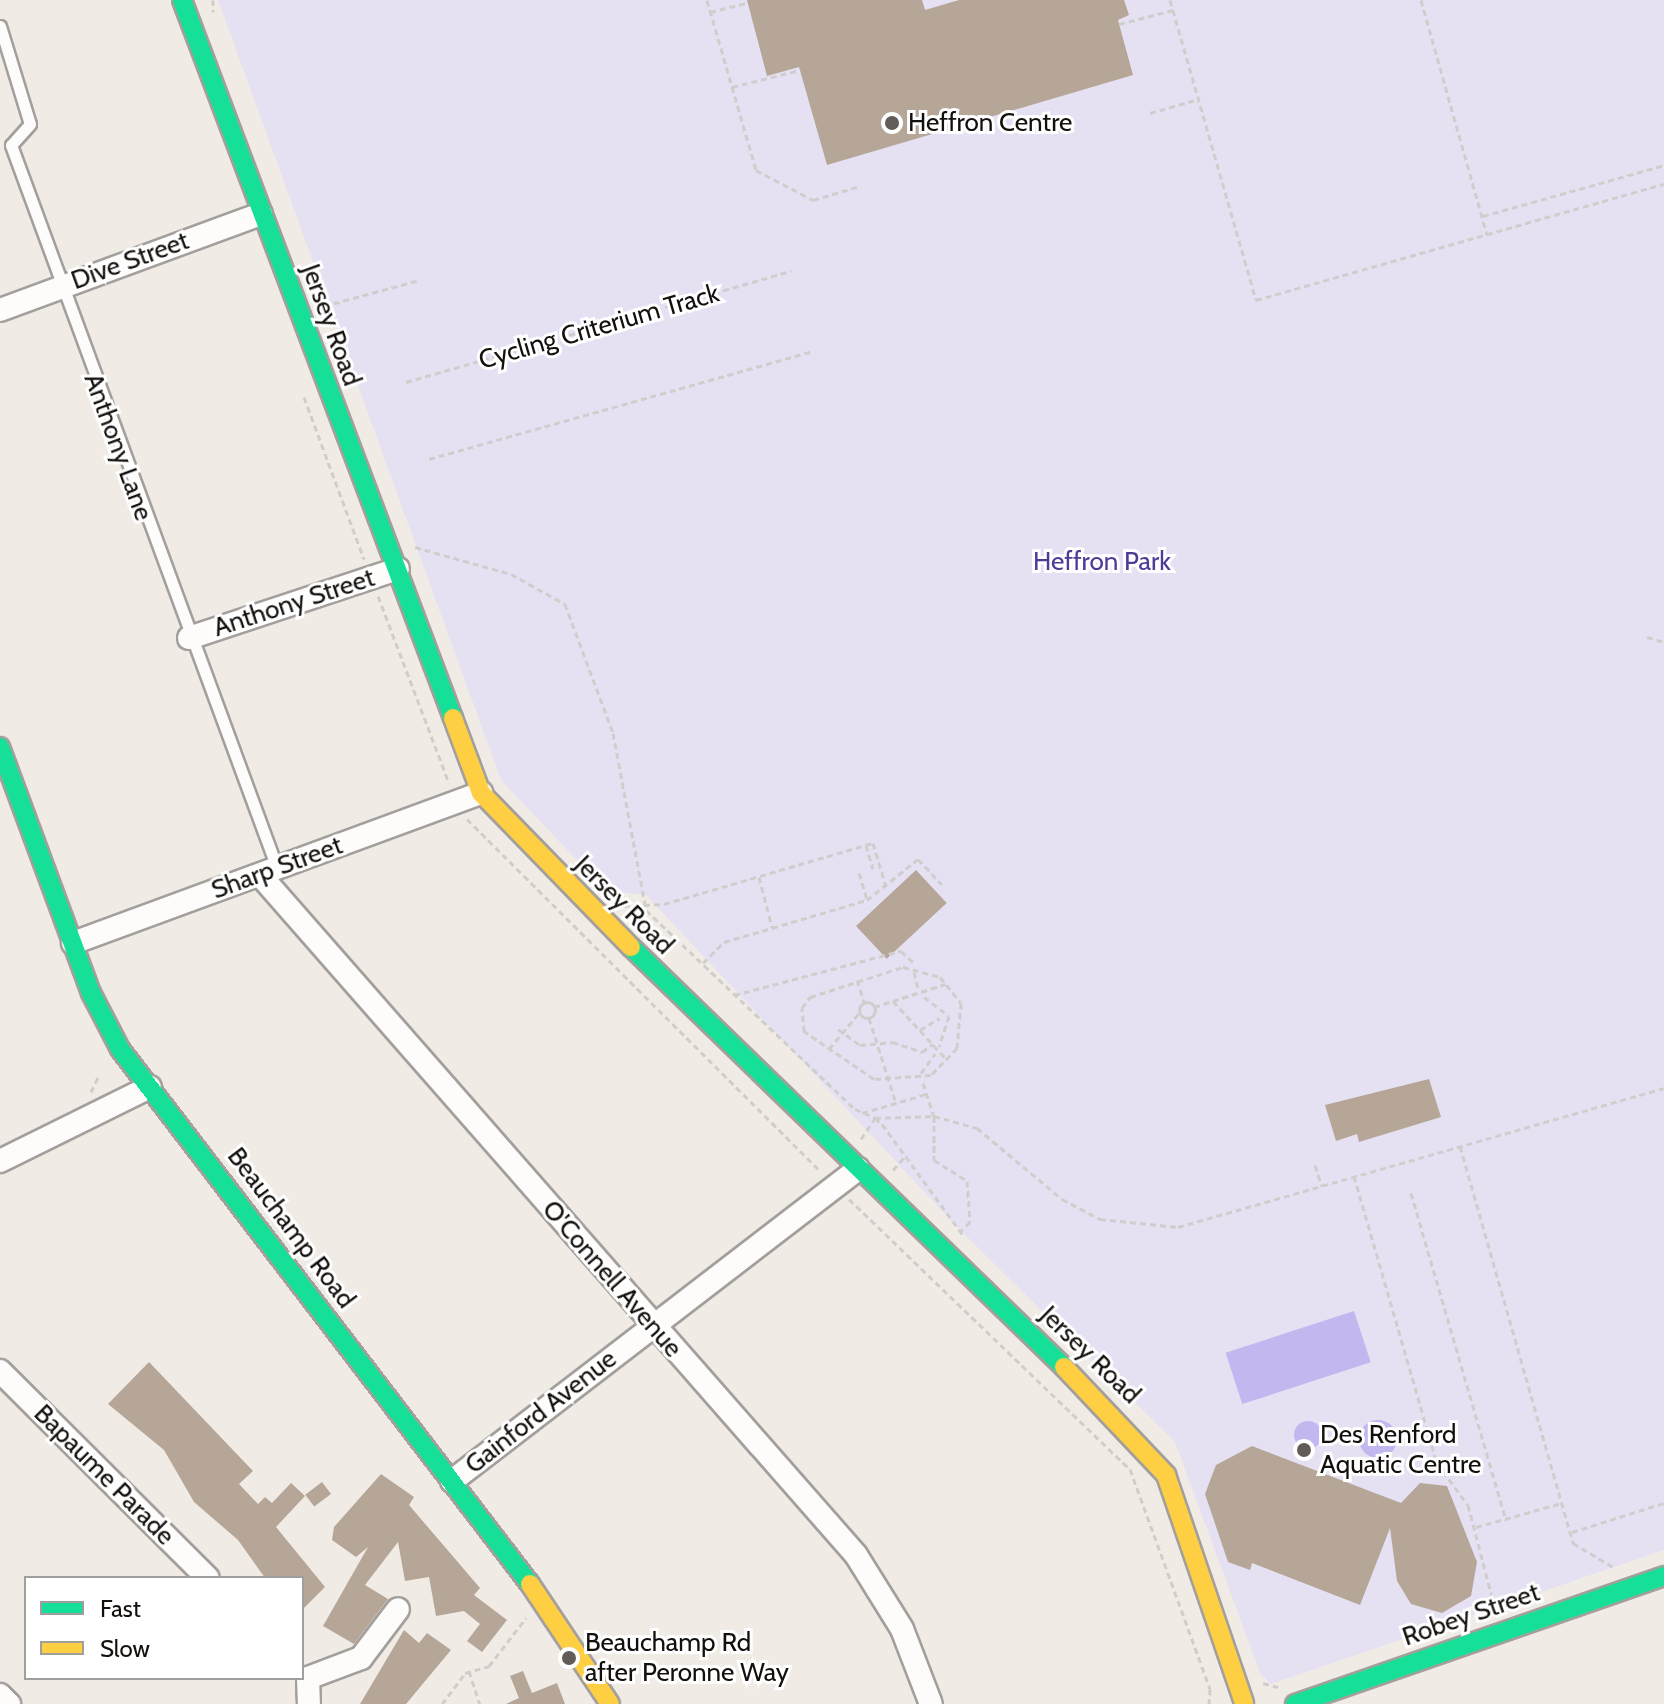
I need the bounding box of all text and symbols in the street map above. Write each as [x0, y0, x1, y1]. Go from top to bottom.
place label: Heffron Centre [908, 107, 1072, 139]
marker: Heffron Centre [883, 114, 901, 132]
street label: Dive Street [67, 225, 193, 297]
street label: Jersey Road [295, 260, 367, 390]
street label: Cycling Criterium Track [475, 278, 723, 376]
street label: Anthony Lane [77, 369, 159, 525]
park label: Heffron Park [1033, 546, 1171, 578]
street label: Anthony Street [210, 562, 378, 644]
street label: Sharp Street [207, 830, 347, 906]
street label: Jersey Road [568, 849, 680, 961]
street label: Beauchamp Road [221, 1142, 361, 1314]
street label: O'Connell Avenue [535, 1194, 689, 1364]
street label: Jersey Road [1033, 1300, 1147, 1410]
street label: Gainford Avenue [459, 1343, 623, 1481]
street label: Bapaume Parade [27, 1398, 181, 1552]
place label: Des Renford Aquatic Centre [1320, 1419, 1481, 1480]
marker: Des Renford Aquatic Centre [1295, 1441, 1313, 1459]
legend [24, 1576, 304, 1680]
street label: Robey Street [1398, 1577, 1544, 1653]
text: Fast [100, 1594, 141, 1623]
place label: Beauchamp Rd after Peronne Way [585, 1627, 789, 1688]
text: Slow [100, 1634, 150, 1663]
marker: Beauchamp Rd after Peronne Way [560, 1649, 578, 1667]

